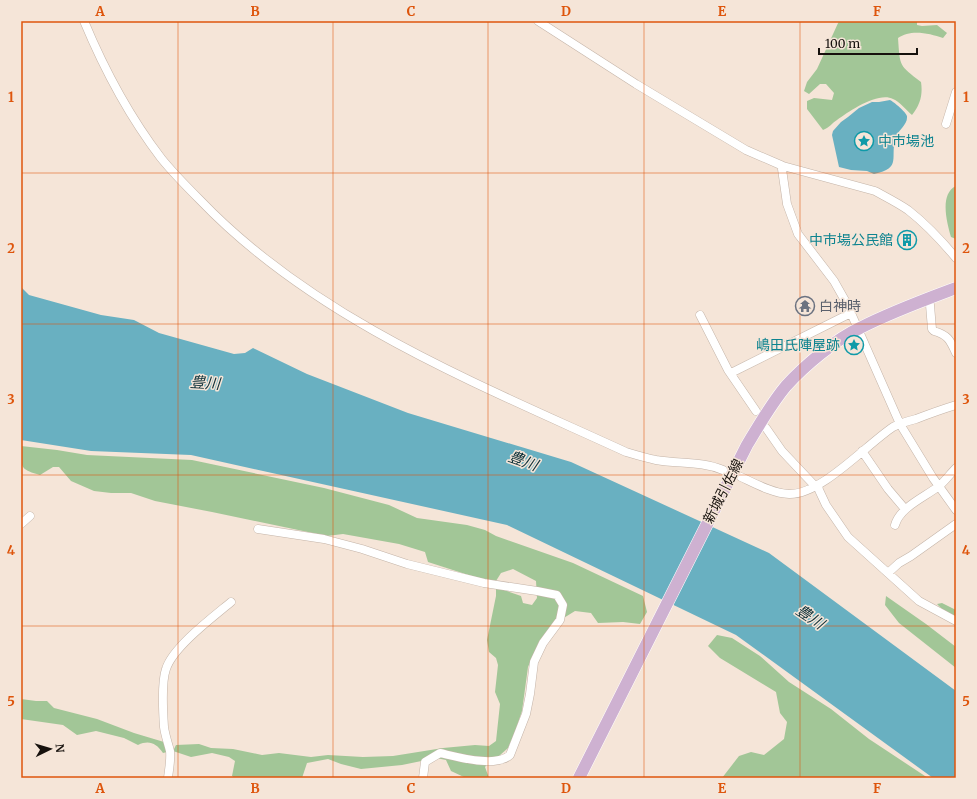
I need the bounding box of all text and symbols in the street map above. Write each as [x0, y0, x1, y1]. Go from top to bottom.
text: A [94, 3, 105, 20]
text: B [250, 3, 260, 20]
text: C [407, 3, 416, 20]
text: D [561, 3, 571, 20]
text: E [718, 3, 727, 20]
text: F [873, 3, 881, 20]
scale bar [819, 30, 917, 56]
text: 100 m [825, 36, 860, 51]
text: 1 [8, 89, 14, 106]
text: 1 [963, 89, 969, 106]
place icon: 中市場池 [853, 130, 875, 152]
place label: 中市場池 [878, 132, 934, 150]
building icon: 中市場公民館 [896, 229, 918, 251]
place label: 中市場公民館 [809, 231, 893, 249]
text: 2 [7, 240, 15, 257]
text: 2 [962, 240, 970, 257]
temple icon: 白神時 [794, 295, 816, 317]
place label: 白神時 [819, 297, 861, 315]
place icon: 嶋田氏陣屋跡 [843, 334, 865, 356]
place label: 嶋田氏陣屋跡 [756, 336, 840, 354]
water label: 豊川 [189, 372, 223, 393]
text: 3 [7, 391, 15, 408]
text: 3 [962, 391, 970, 408]
water label: 豊川 [506, 446, 542, 475]
street label: 新城引佐線 [699, 456, 747, 526]
text: 4 [7, 542, 16, 559]
text: 4 [962, 542, 971, 559]
water label: 豊川 [793, 600, 830, 634]
text: 5 [7, 693, 15, 710]
text: 5 [962, 693, 970, 710]
north arrow [30, 729, 70, 769]
text: N [53, 743, 67, 753]
text: A [94, 780, 105, 797]
text: B [250, 780, 260, 797]
text: C [407, 780, 416, 797]
text: D [561, 780, 571, 797]
text: E [718, 780, 727, 797]
text: F [873, 780, 881, 797]

